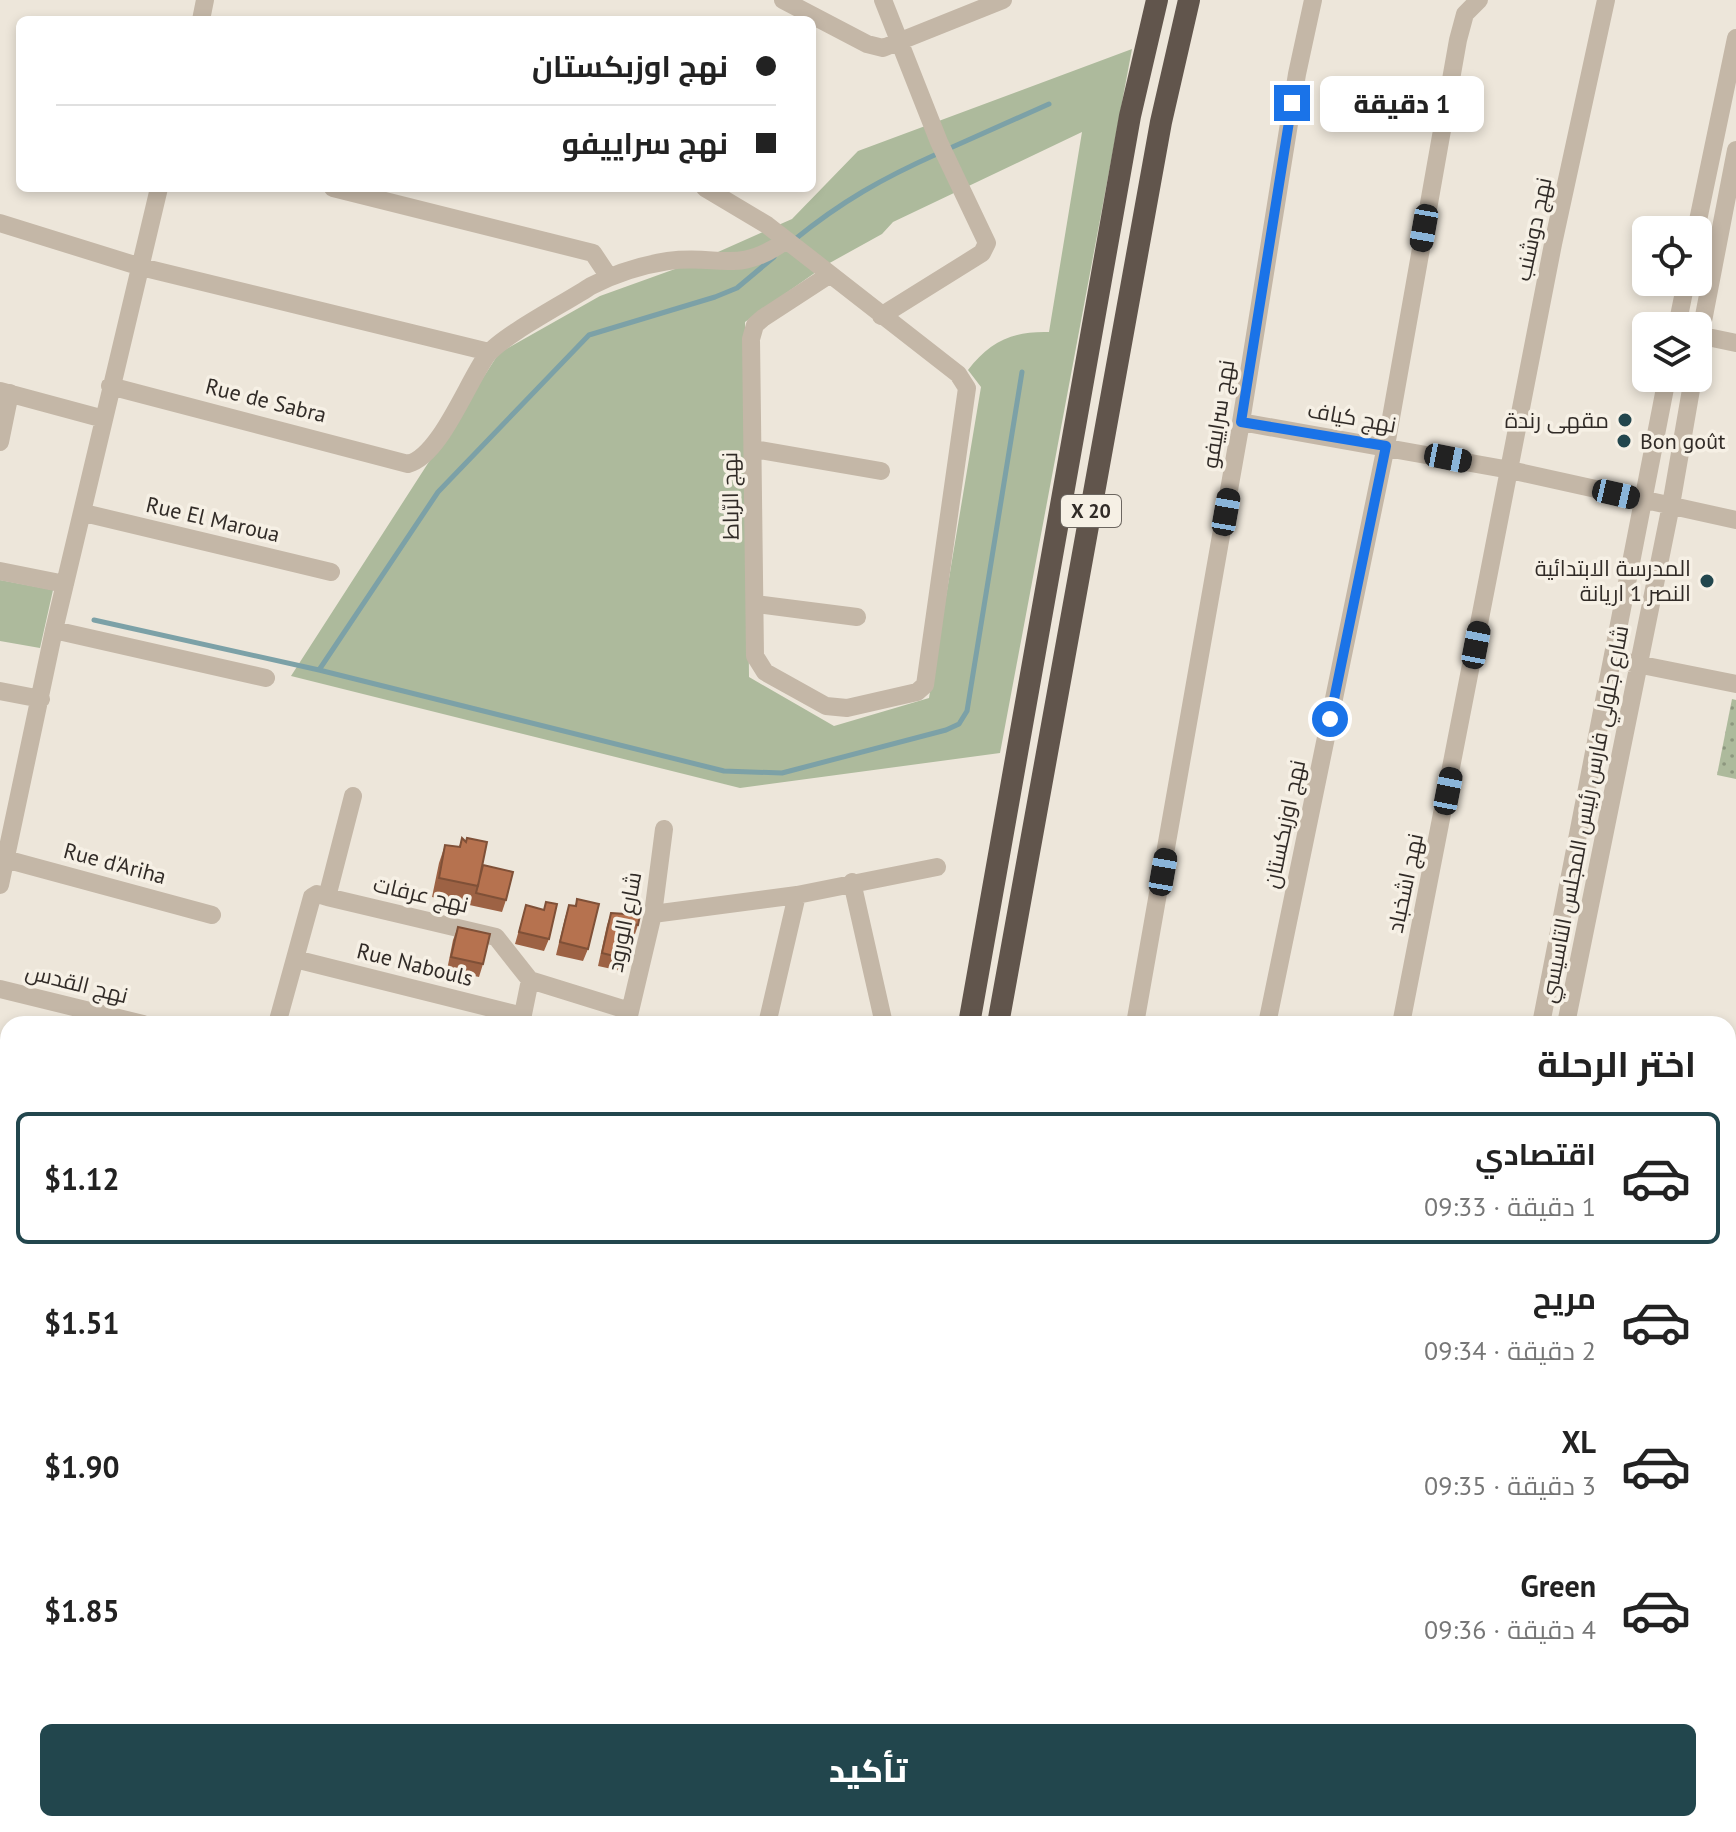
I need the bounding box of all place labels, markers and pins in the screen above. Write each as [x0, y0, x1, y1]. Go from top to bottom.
place label: مقهى رندة [1505, 406, 1609, 434]
marker: مقهى رندة [1616, 411, 1634, 429]
place label: Bon goût [1640, 427, 1726, 455]
marker: Bon goût [1615, 432, 1633, 450]
place label: المدرسة الابتدائية النصر 1 اريانة [1535, 554, 1691, 607]
marker: المدرسة الابتدائية النصر 1 اريانة [1698, 572, 1716, 590]

